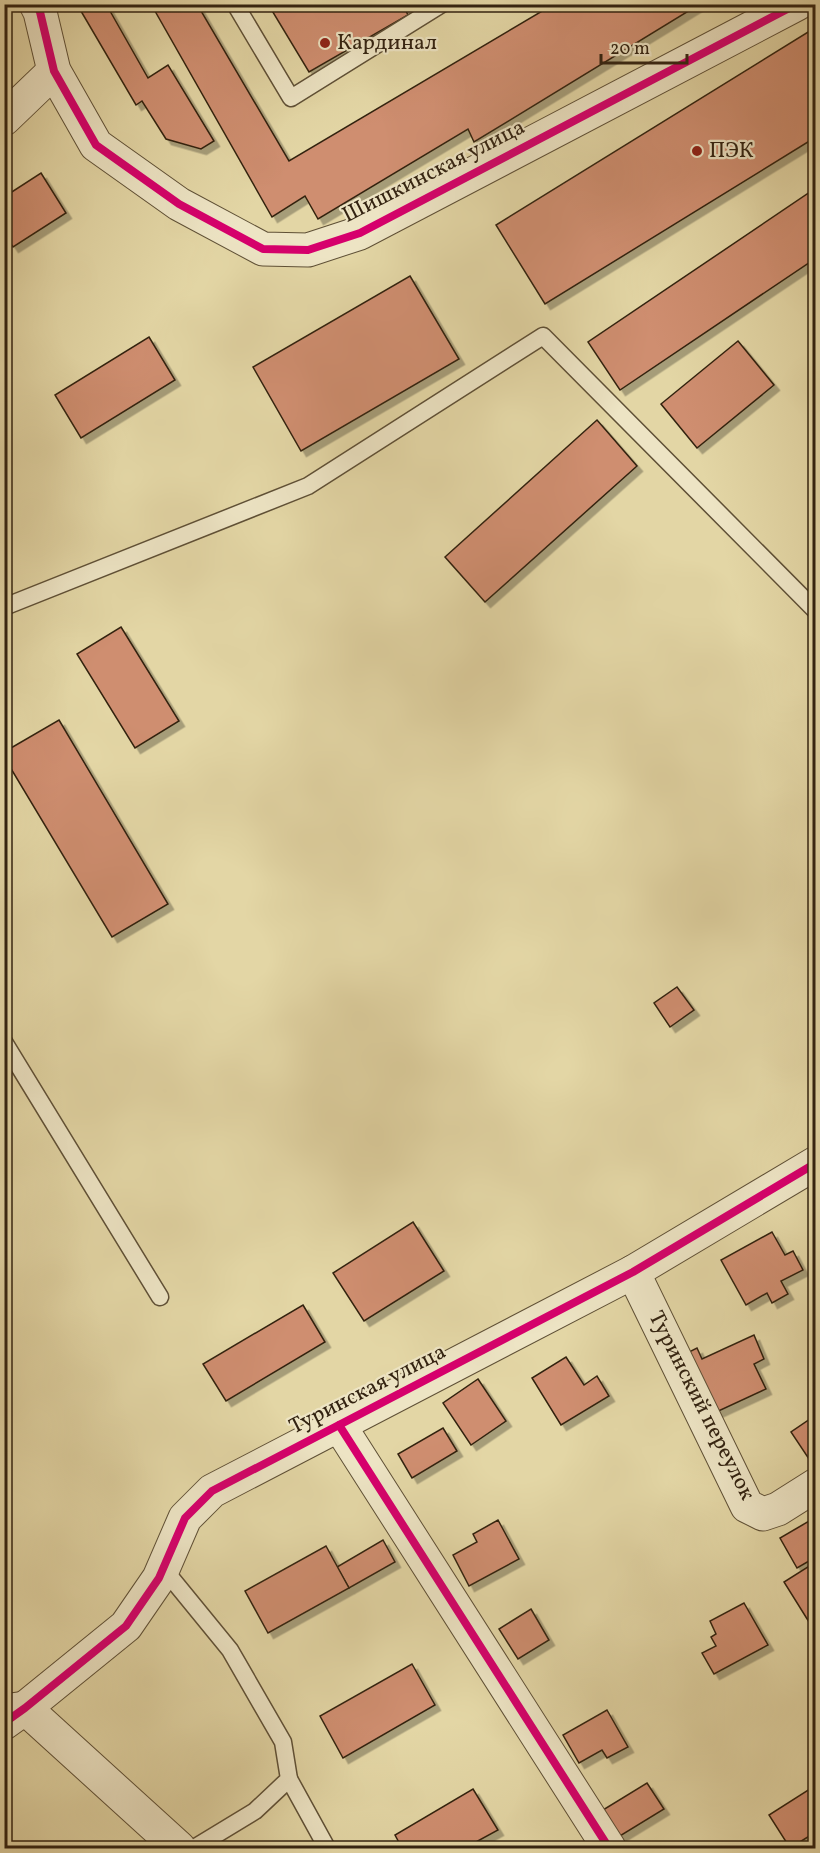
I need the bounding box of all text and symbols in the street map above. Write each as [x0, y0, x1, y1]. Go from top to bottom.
scale bar [601, 27, 686, 65]
place label: Кардинал [337, 28, 437, 59]
marker: Кардинал [318, 36, 332, 50]
text: 20 m [610, 37, 650, 62]
street label: Шишкинская улица [337, 112, 531, 232]
place label: ПЭК [709, 136, 754, 167]
marker: ПЭК [690, 144, 704, 158]
street label: Туринский переулок [640, 1306, 762, 1506]
street label: Туринская улица [284, 1337, 452, 1443]

